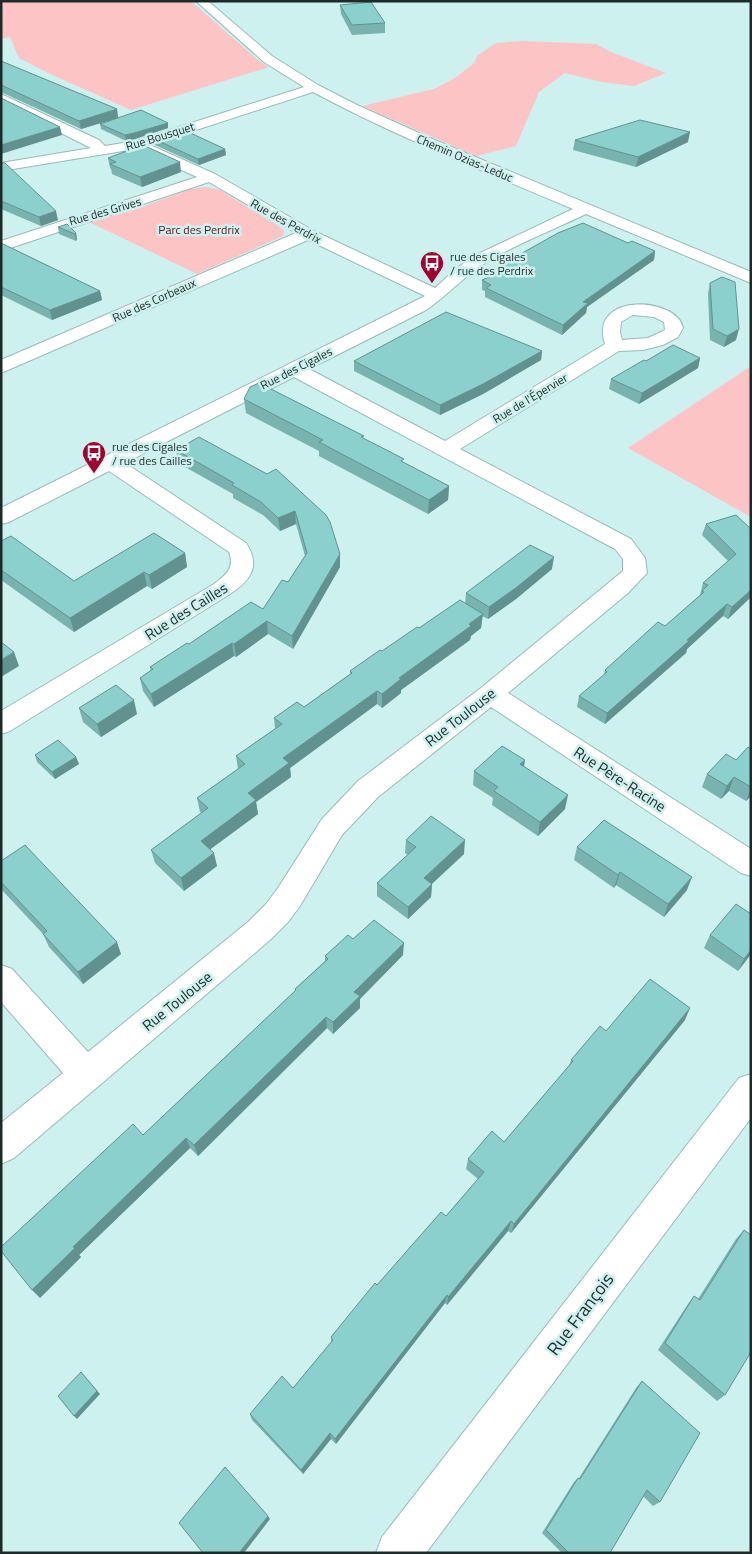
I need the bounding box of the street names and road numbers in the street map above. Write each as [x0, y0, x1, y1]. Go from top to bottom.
street label: Rue Bousquet [123, 116, 197, 155]
street label: Chemin Ozias-Leduc [414, 129, 516, 187]
street label: Rue des Grives [67, 191, 144, 230]
street label: Rue des Perdrix [247, 194, 326, 249]
street label: Rue des Corbeaux [109, 273, 200, 327]
street label: Rue des Cigales [257, 341, 336, 394]
street label: Rue de l'Épervier [489, 368, 571, 428]
street label: Rue des Cailles [140, 576, 232, 646]
street label: Rue Toulouse [420, 682, 500, 752]
street label: Rue Père-Racine [569, 741, 671, 817]
street label: Rue Toulouse [137, 966, 217, 1036]
street label: Rue François [540, 1267, 620, 1361]

